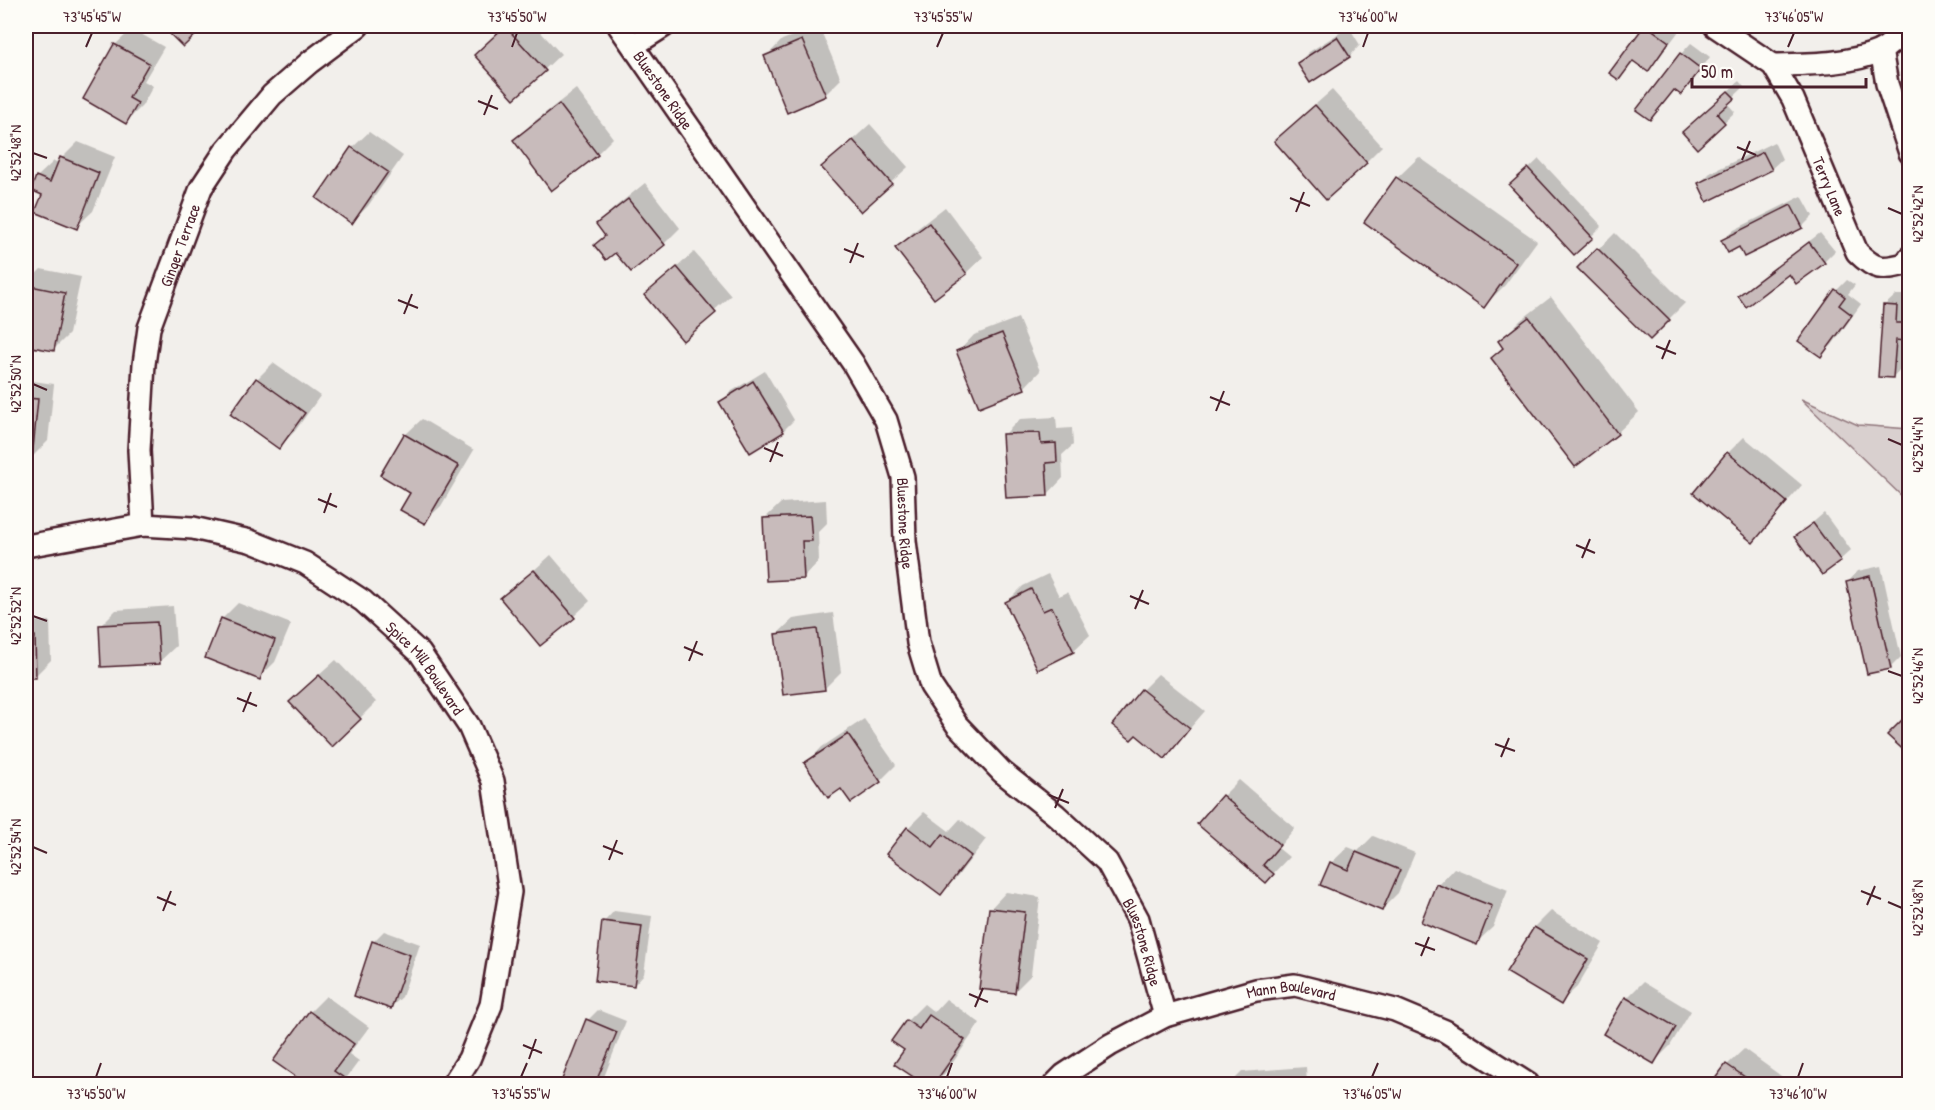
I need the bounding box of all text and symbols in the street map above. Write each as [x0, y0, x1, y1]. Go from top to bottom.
text: 73°45'45"W [63, 6, 122, 27]
text: 73°45'50"W [488, 6, 547, 27]
text: 73°45'55"W [914, 6, 973, 27]
text: 73°46'00"W [1339, 6, 1398, 27]
text: 73°46'05"W [1765, 6, 1824, 27]
street label: Bluestone Ridge [628, 46, 699, 134]
scale bar [1692, 51, 1866, 89]
text: 50 m [1701, 59, 1733, 84]
text: 42°52'48"N [5, 125, 26, 181]
street label: Terry Lane [1807, 153, 1852, 220]
text: 42°52'42"N [1907, 185, 1928, 243]
street label: Ginger Terrace [154, 200, 205, 290]
text: 42°52'50"N [5, 355, 26, 413]
text: 42°52'44"N [1907, 417, 1928, 473]
street label: Bluestone Ridge [892, 477, 920, 571]
text: 42°52'52"N [5, 587, 26, 645]
street label: Spice Mill Boulevard [381, 616, 469, 719]
text: 42°52'46"N [1907, 648, 1928, 704]
text: 42°52'54"N [5, 819, 26, 875]
text: 42°52'48"N [1907, 880, 1928, 936]
street label: Bluestone Ridge [1118, 894, 1167, 989]
street label: Mann Boulevard [1244, 974, 1338, 1006]
text: 73°45'50"W [67, 1083, 126, 1104]
text: 73°45'55"W [492, 1083, 551, 1104]
text: 73°46'00"W [918, 1083, 977, 1104]
text: 73°46'05"W [1343, 1083, 1402, 1104]
text: 73°46'10"W [1769, 1083, 1828, 1104]

